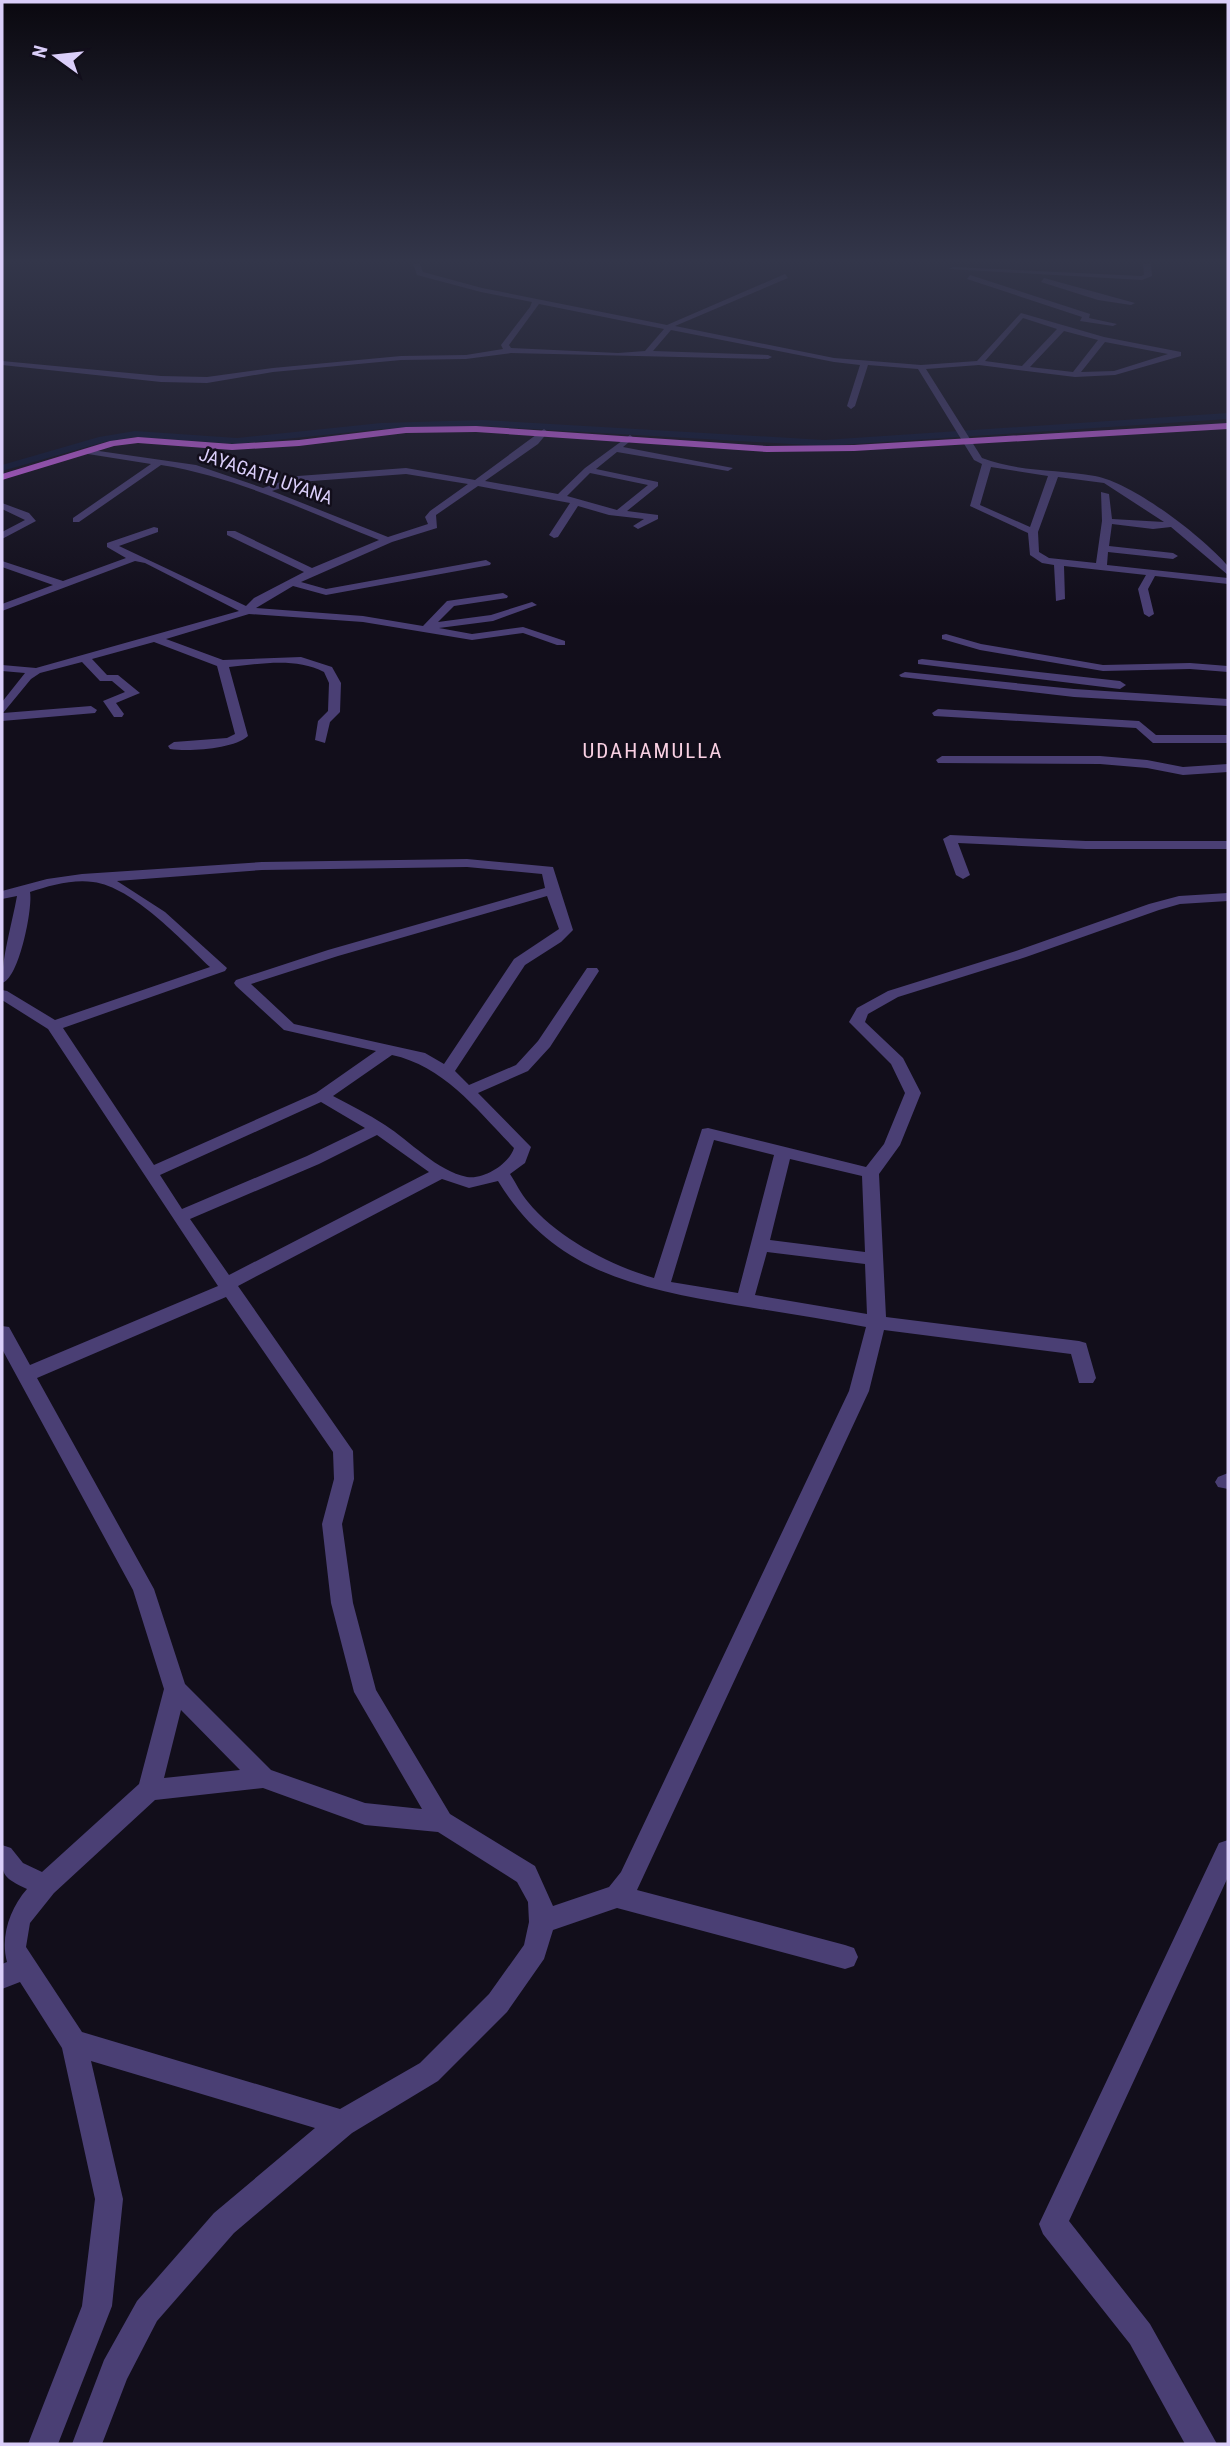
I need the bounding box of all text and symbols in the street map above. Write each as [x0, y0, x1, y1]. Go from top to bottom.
north arrow [21, 21, 91, 91]
text: N [27, 43, 53, 60]
street label: JAYAGATH UYANA [196, 442, 336, 510]
district label: UDAHAMULLA [583, 739, 723, 763]

